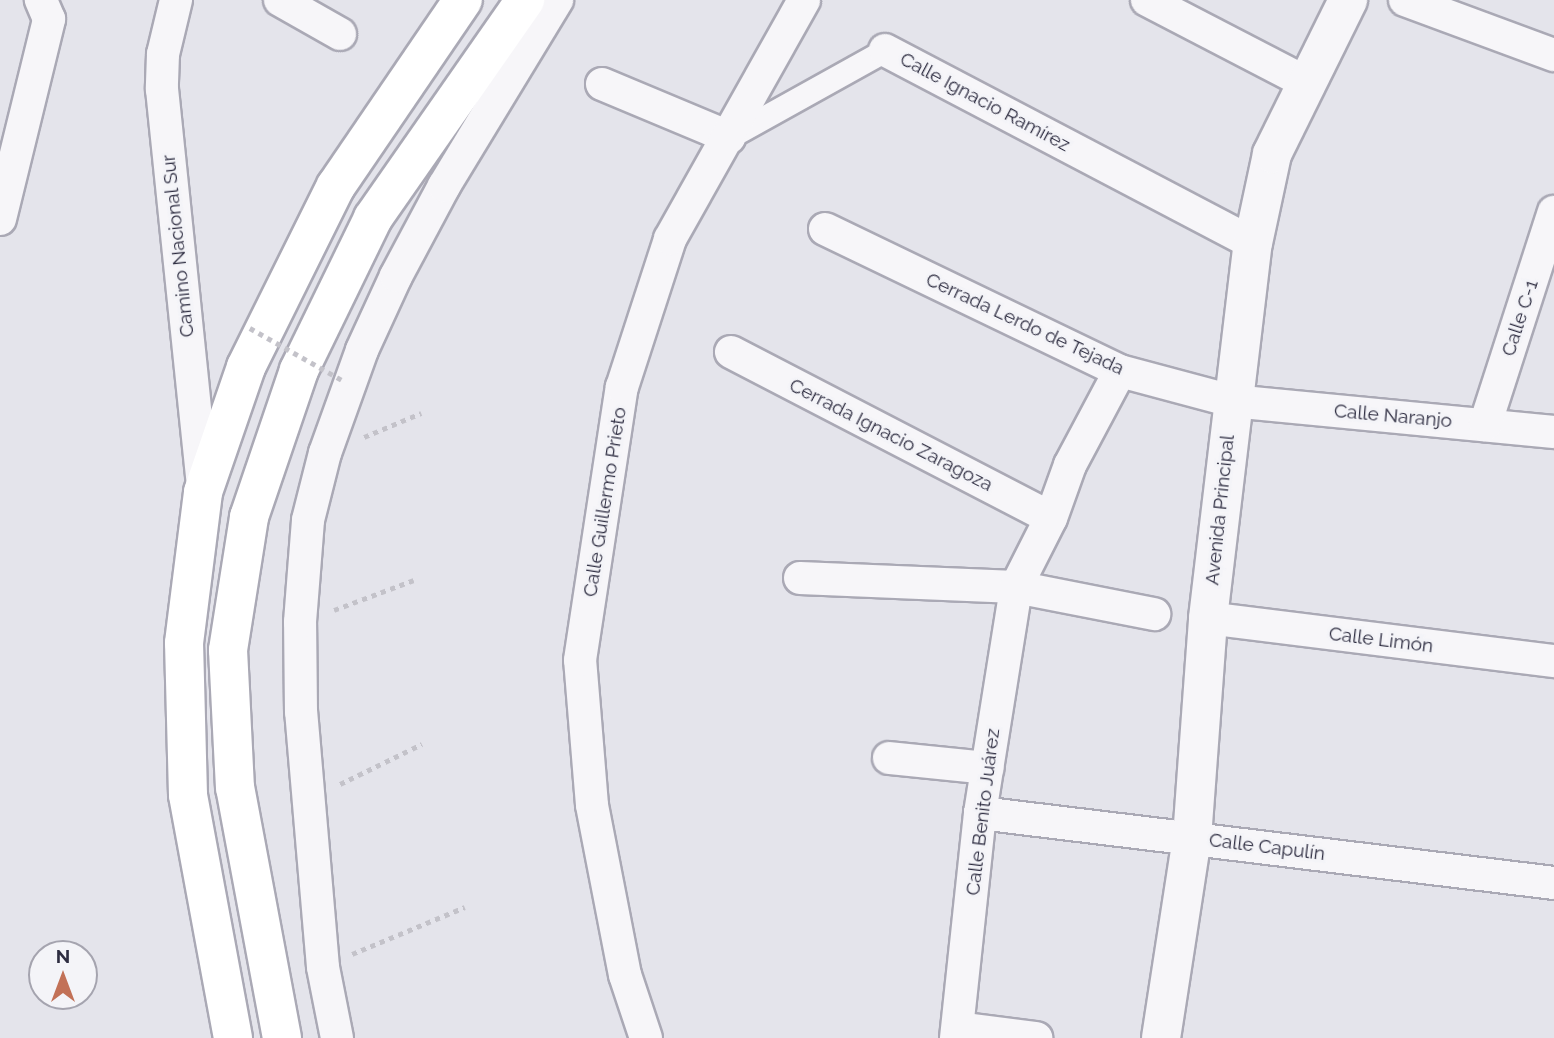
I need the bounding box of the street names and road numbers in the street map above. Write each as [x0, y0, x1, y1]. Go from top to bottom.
street label: Calle Ignacio Ramírez [896, 48, 1074, 156]
street label: Camino Nacional Sur [157, 153, 199, 339]
street label: Cerrada Lerdo de Tejada [922, 268, 1128, 380]
street label: Calle C-1 [1497, 277, 1543, 359]
street label: Cerrada Ignacio Zaragoza [786, 374, 996, 496]
street label: Calle Naranjo [1333, 399, 1453, 433]
street label: Calle Guillermo Prieto [579, 406, 631, 598]
street label: Avenida Principal [1201, 434, 1239, 586]
street label: Calle Limón [1328, 622, 1434, 658]
street label: Calle Benito Juárez [961, 727, 1005, 897]
street label: Calle Capulín [1208, 829, 1326, 865]

